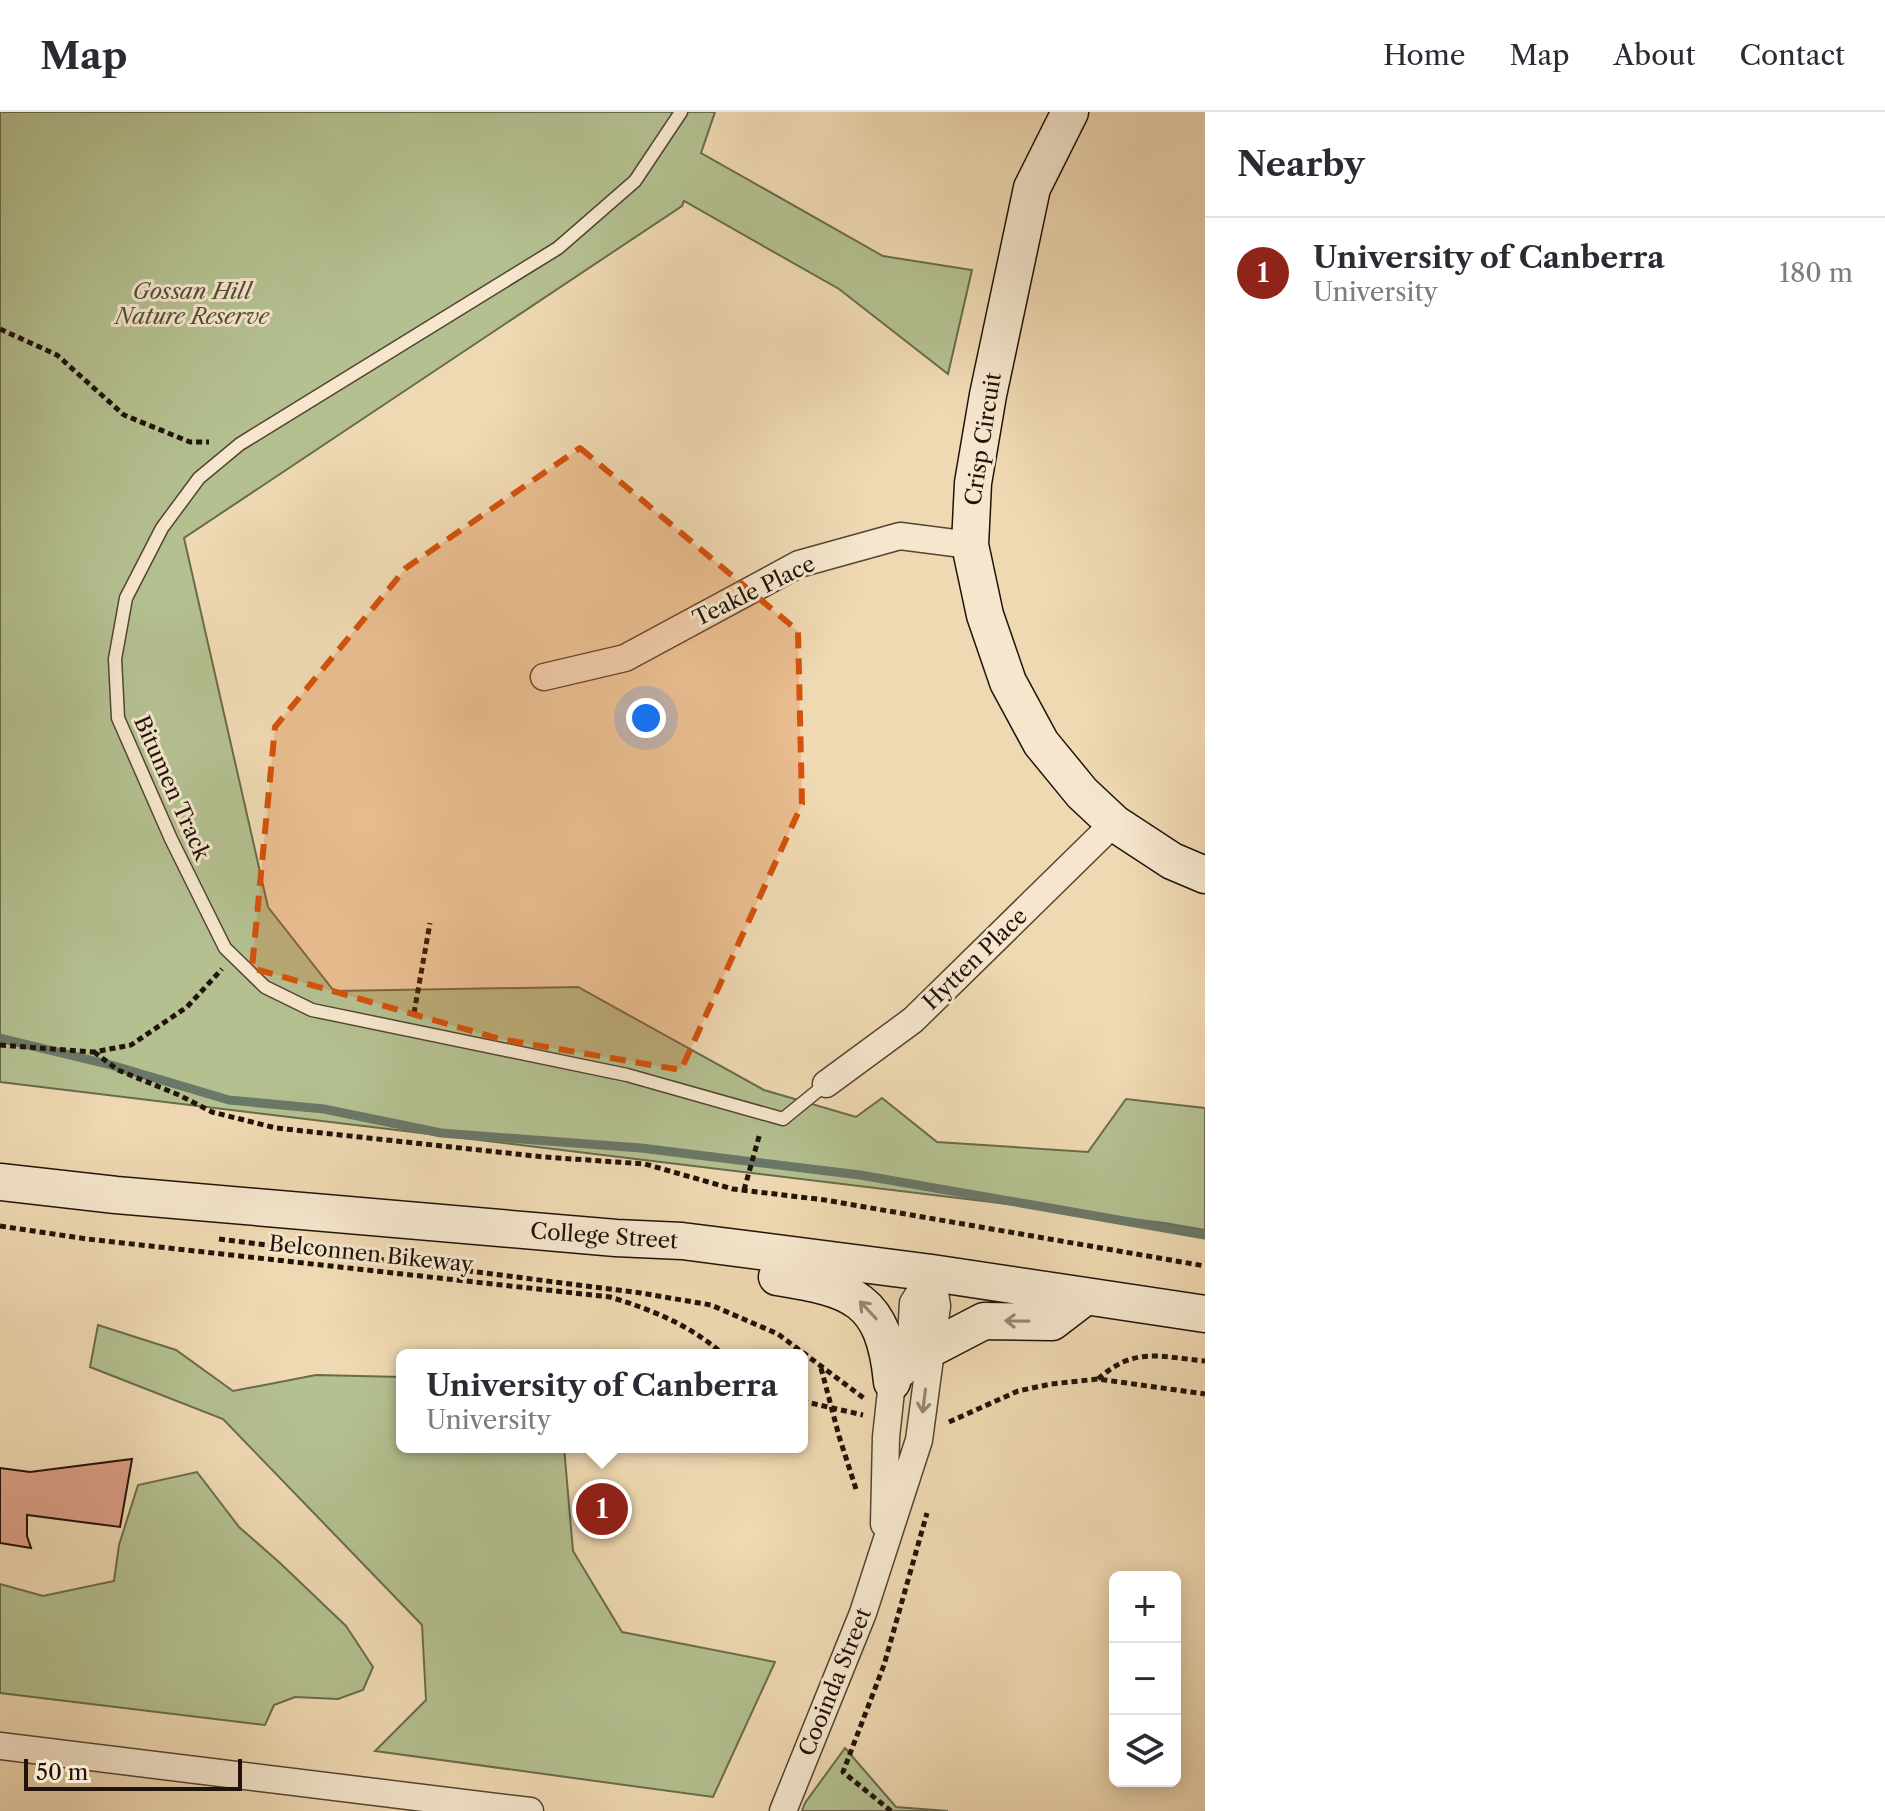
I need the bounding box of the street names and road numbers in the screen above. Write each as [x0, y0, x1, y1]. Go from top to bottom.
street label: Crisp Circuit [959, 370, 1007, 507]
street label: Teakle Place [689, 550, 819, 632]
street label: Bitumen Track [128, 712, 216, 866]
street label: Hytten Place [917, 903, 1033, 1015]
street label: College Street [529, 1217, 679, 1255]
street label: Belconnen Bikeway [267, 1230, 475, 1278]
street label: Cooinda Street [793, 1604, 877, 1760]

